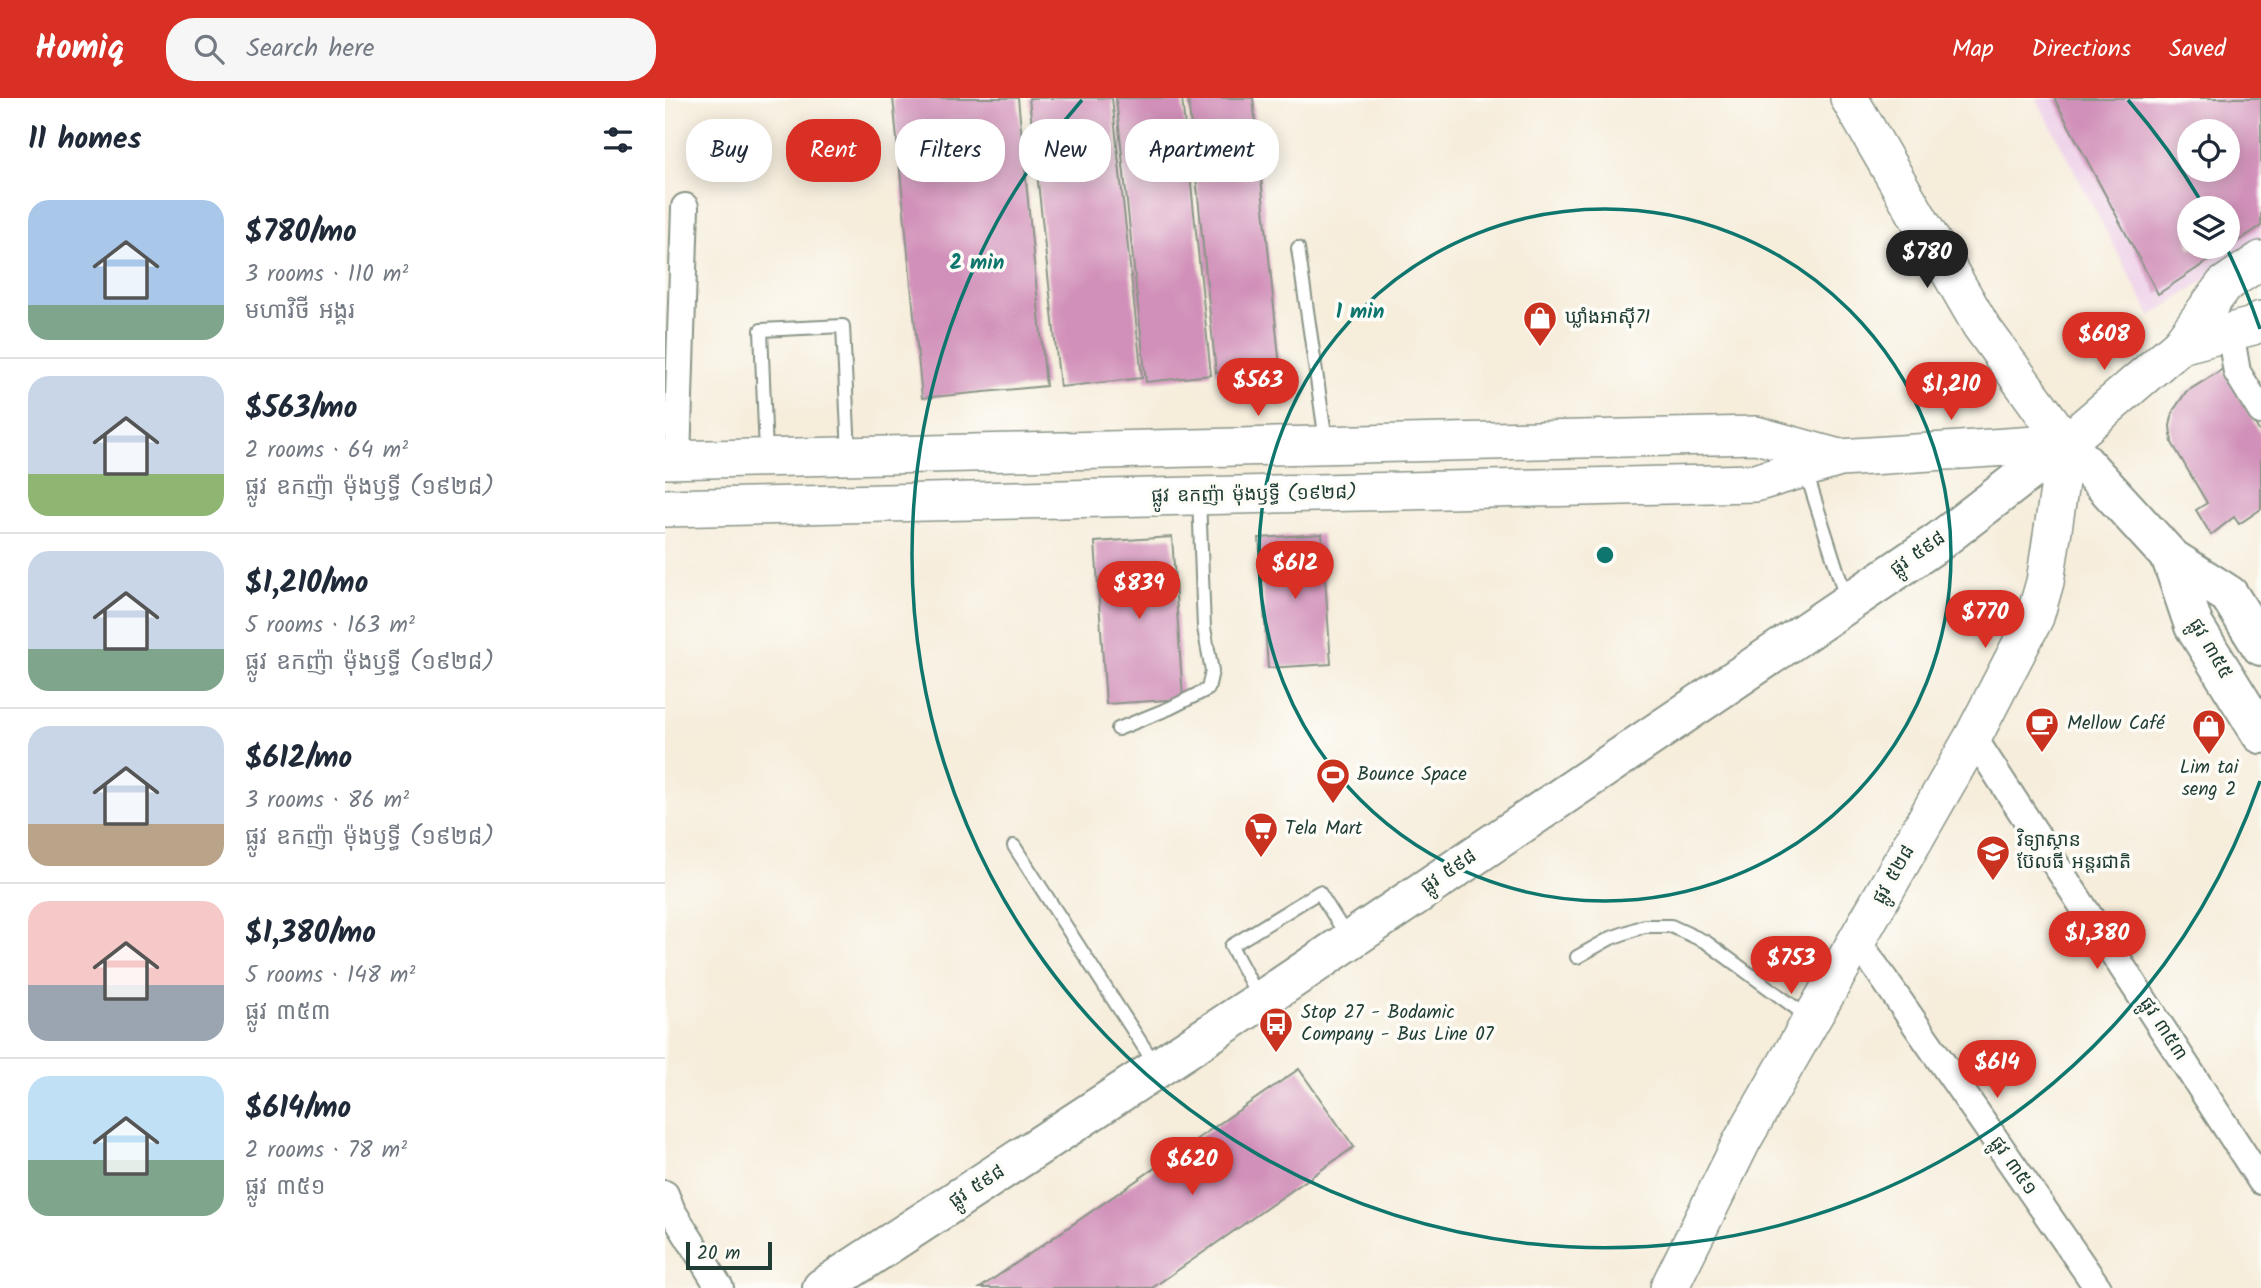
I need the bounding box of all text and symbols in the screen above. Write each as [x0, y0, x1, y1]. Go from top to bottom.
search box [166, 18, 656, 81]
text: Homiq [35, 23, 124, 76]
text: Search here [246, 28, 374, 70]
icon: search [190, 30, 228, 68]
text: Map [1952, 30, 1994, 69]
text: Directions [2032, 30, 2131, 69]
text: Saved [2169, 30, 2226, 69]
text: 11 homes [28, 116, 141, 164]
chip: Buy [686, 119, 772, 182]
chip: Rent [786, 119, 881, 182]
chip: Filters [895, 119, 1005, 182]
chip: New [1019, 119, 1111, 182]
chip: Apartment [1125, 119, 1279, 182]
map controls [2177, 119, 2240, 259]
button: locate [2177, 119, 2240, 182]
icon: filters [599, 121, 637, 159]
button: layers [2177, 196, 2240, 259]
text: $780/mo [245, 209, 357, 257]
icon: home [84, 228, 168, 312]
pin: $780 [1886, 230, 1968, 290]
text: $780 [1902, 235, 1952, 271]
text: 2 min [950, 247, 1004, 280]
text: 3 rooms · 110 m² [245, 257, 408, 293]
text: មហាវិថី អង្គរ [245, 294, 355, 330]
text: 1 min [1336, 296, 1384, 329]
shop icon: ឃ្លាំងអាសុី71 [1521, 299, 1559, 348]
place label: ឃ្លាំងអាសុី71 [1565, 303, 1650, 333]
pin: $608 [2063, 313, 2145, 372]
text: $608 [2078, 317, 2130, 353]
pin: $563 [1217, 358, 1299, 418]
pin: $1,210 [1894, 362, 2008, 422]
text: $563 [1233, 363, 1283, 399]
text: $1,210 [1922, 367, 1980, 403]
text: $563/mo [245, 385, 357, 433]
icon: home [84, 404, 168, 488]
text: 2 rooms · 64 m² [245, 433, 408, 469]
text: ផ្លូវ ឧកញ៉ា ម៉ុងឫទ្ធី (១៩២៨) [245, 470, 494, 506]
street label: ផ្លូវ ឧកញ៉ា ម៉ុងឫទ្ធី (១៩២៨) [1151, 478, 1357, 512]
street label: ផ្លូវ ៥៩៨ [1884, 524, 1952, 585]
pin: $612 [1254, 542, 1336, 601]
centre of rings [1593, 543, 1617, 567]
text: $612 [1272, 546, 1318, 582]
text: $1,210/mo [245, 560, 368, 608]
pin: $839 [1098, 561, 1180, 621]
text: $839 [1113, 566, 1165, 602]
icon: home [84, 579, 168, 663]
pin: $770 [1944, 590, 2026, 650]
text: $770 [1961, 595, 2009, 631]
text: 5 rooms · 163 m² [245, 608, 415, 644]
street label: ផ្លូវ ៣៥៥ [2180, 613, 2240, 686]
text: ផ្លូវ ឧកញ៉ា ម៉ុងឫទ្ធី (១៩២៨) [245, 645, 494, 681]
cafe icon: Mellow Café [2023, 705, 2061, 754]
shop icon: Lim tai seng 2 [2190, 707, 2228, 756]
place label: Mellow Café [2067, 709, 2165, 739]
text: $612/mo [245, 735, 352, 783]
place label: Lim tai seng 2 [2180, 753, 2240, 805]
icon: home [84, 754, 168, 838]
sports icon: Bounce Space [1314, 756, 1352, 805]
place label: Bounce Space [1357, 760, 1467, 790]
text: 3 rooms · 86 m² [245, 783, 409, 819]
supermarket icon: Tela Mart [1242, 810, 1280, 859]
place label: Tela Mart [1285, 814, 1363, 844]
text: ផ្លូវ ឧកញ៉ា ម៉ុងឫទ្ធី (១៩២៨) [245, 820, 494, 856]
place label: វិទ្យាស្ថាន ប៊ែលធី អន្ដរជាតិ [2016, 826, 2131, 878]
school or university icon: វិទ្យាស្ថាន ប៊ែលធី អន្ដរជាតិ [1974, 833, 2012, 882]
street label: ផ្លូវ ៥២៨ [1865, 840, 1924, 911]
street label: ផ្លូវ ៥៩៨ [1415, 842, 1483, 902]
text: $1,380/mo [245, 910, 376, 958]
pin: $1,380 [2040, 912, 2154, 971]
text: $1,380 [2065, 916, 2129, 952]
icon: home [84, 929, 168, 1013]
pin: $753 [1750, 936, 1832, 996]
text: $753 [1767, 941, 1815, 977]
text: 5 rooms · 148 m² [245, 958, 415, 994]
street label: ផ្លូវ ៣៥៣ [2131, 991, 2195, 1067]
text: ផ្លូវ ៣៥៣ [245, 995, 331, 1031]
place label: Stop 27 - Bodamic Company - Bus Line 07 [1301, 998, 1495, 1050]
bus stop icon: Stop 27 - Bodamic Company - Bus Line 07 [1257, 1005, 1295, 1054]
pin: $614 [1956, 1040, 2038, 1100]
text: $614 [1974, 1045, 2020, 1081]
text: $614/mo [245, 1085, 351, 1133]
icon: home [84, 1104, 168, 1188]
street label: ផ្លូវ ៣៥១ [1981, 1130, 2044, 1202]
text: 2 rooms · 78 m² [245, 1133, 407, 1169]
pin: $620 [1151, 1138, 1233, 1197]
text: $620 [1166, 1142, 1218, 1178]
street label: ផ្លូវ ៥៩៨ [943, 1158, 1012, 1217]
text: ផ្លូវ ៣៥១ [245, 1170, 325, 1206]
scale bar [686, 1239, 772, 1271]
text: 20 m [697, 1239, 740, 1269]

